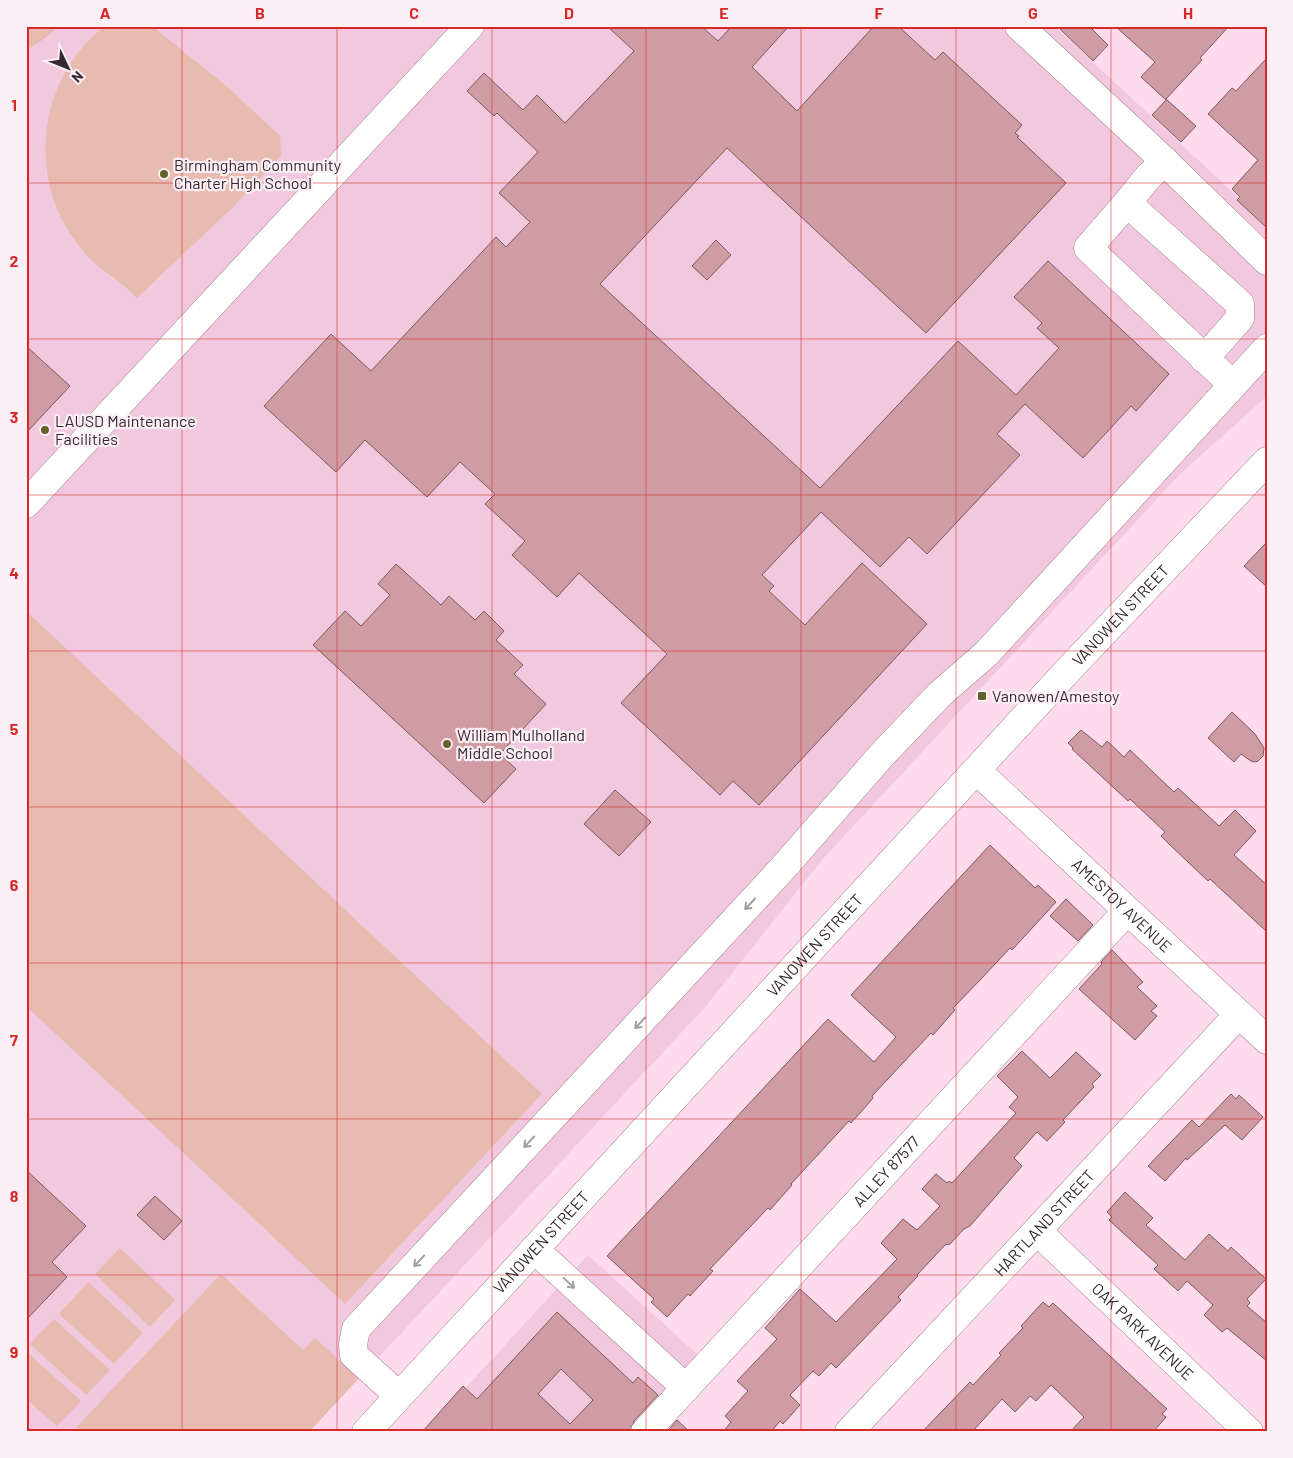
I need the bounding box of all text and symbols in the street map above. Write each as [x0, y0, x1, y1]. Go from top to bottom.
text: A [100, 3, 111, 22]
text: B [255, 3, 265, 22]
text: C [409, 3, 419, 22]
text: D [564, 3, 574, 22]
text: E [719, 3, 729, 22]
text: F [875, 3, 884, 22]
text: G [1028, 3, 1038, 22]
text: H [1183, 3, 1193, 22]
north arrow [42, 42, 92, 92]
text: N [68, 68, 87, 86]
text: 1 [11, 95, 17, 114]
place label: Birmingham Community Charter High School [174, 155, 342, 192]
marker: Birmingham Community Charter High School [158, 168, 170, 180]
text: 2 [10, 251, 19, 270]
text: 3 [10, 407, 18, 426]
place label: LAUSD Maintenance Facilities [55, 411, 196, 448]
marker: LAUSD Maintenance Facilities [39, 424, 51, 436]
street label: VANOWEN STREET [1068, 560, 1173, 669]
text: 4 [9, 563, 19, 582]
place label: Vanowen/Amestoy [992, 686, 1120, 705]
marker: Vanowen/Amestoy [976, 690, 988, 702]
text: 5 [10, 719, 19, 738]
place label: William Mulholland Middle School [457, 725, 585, 762]
marker: William Mulholland Middle School [441, 738, 453, 750]
street label: AMESTOY AVENUE [1068, 854, 1176, 956]
text: 6 [10, 875, 19, 894]
street label: VANOWEN STREET [762, 890, 866, 1000]
one-way arrow [744, 897, 756, 910]
one-way arrow [634, 1017, 646, 1030]
text: 7 [10, 1030, 18, 1049]
street label: ALLEY 87577 [848, 1132, 923, 1210]
one-way arrow [523, 1136, 535, 1149]
street label: HARTLAND STREET [989, 1165, 1098, 1280]
text: 8 [10, 1186, 19, 1205]
street label: VANOWEN STREET [489, 1187, 592, 1297]
one-way arrow [413, 1255, 425, 1268]
one-way arrow [563, 1277, 576, 1289]
street label: OAK PARK AVENUE [1089, 1278, 1198, 1384]
text: 9 [10, 1342, 18, 1361]

